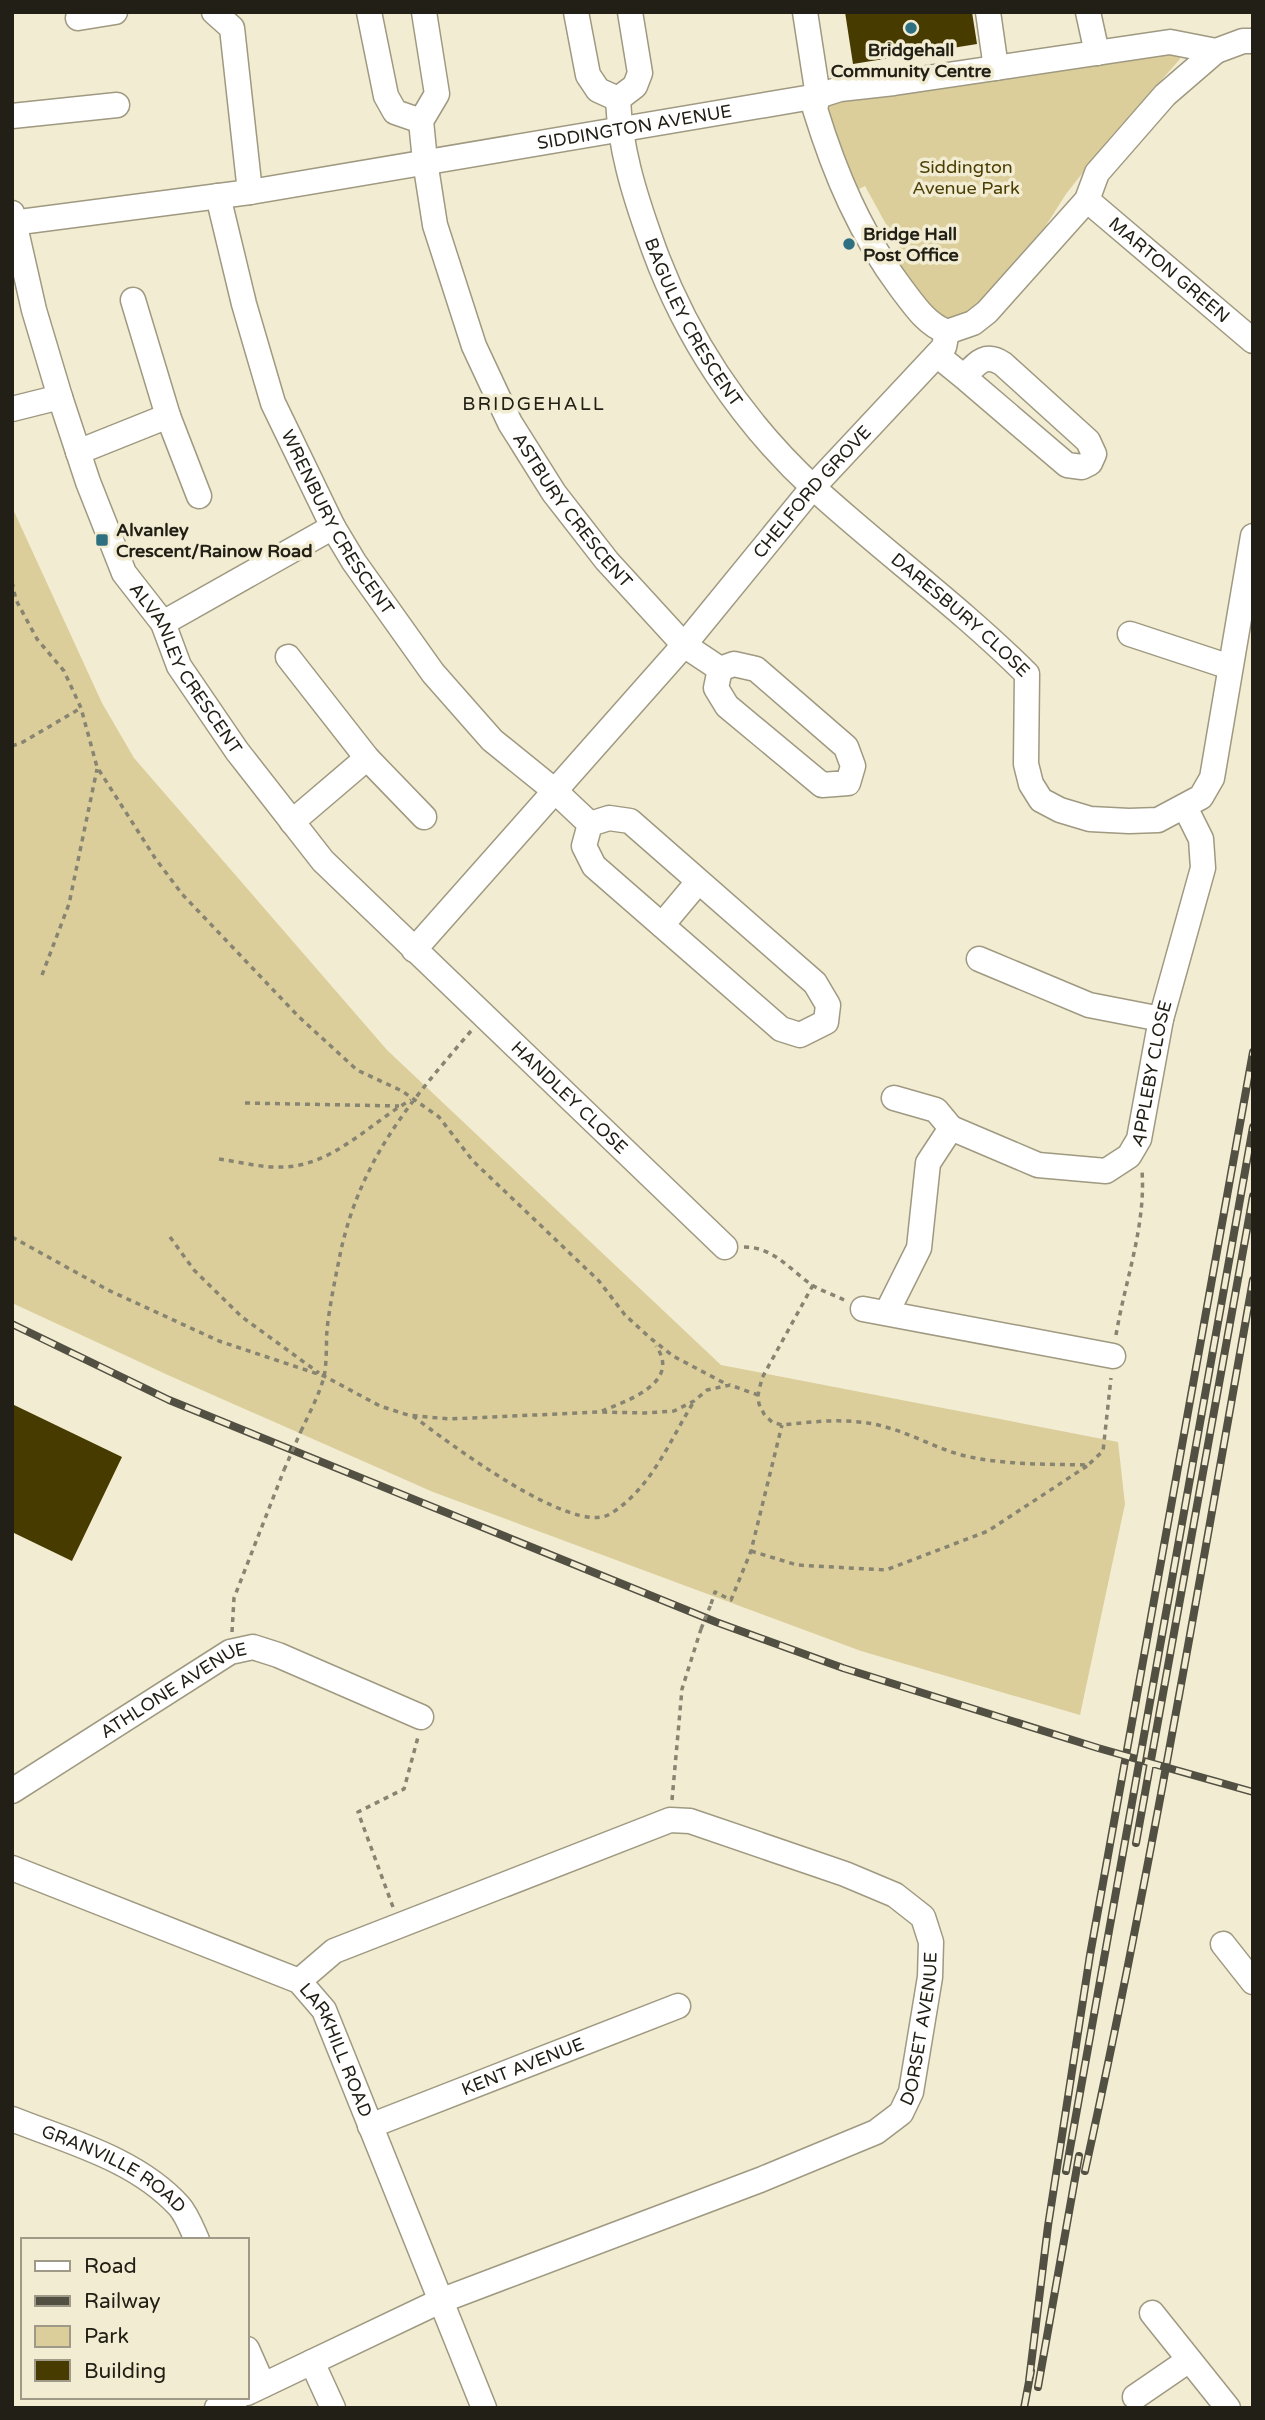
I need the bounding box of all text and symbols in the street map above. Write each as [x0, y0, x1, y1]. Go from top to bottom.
marker: Bridgehall Community Centre [903, 20, 919, 36]
place label: Bridgehall Community Centre [831, 39, 991, 82]
street label: SIDDINGTON AVENUE [536, 100, 734, 154]
park label: Siddington Avenue Park [912, 156, 1020, 199]
street label: MARTON GREEN [1104, 212, 1234, 327]
place label: Bridge Hall Post Office [863, 223, 959, 266]
street label: BAGULEY CRESCENT [640, 235, 747, 411]
marker: Bridge Hall Post Office [841, 236, 857, 252]
district label: BRIDGEHALL [462, 393, 606, 415]
street label: CHELFORD GROVE [748, 421, 876, 563]
street label: WRENBURY CRESCENT [277, 426, 399, 619]
street label: ASTBURY CRESCENT [508, 429, 637, 592]
place label: Alvanley Crescent/Rainow Road [116, 519, 313, 562]
marker: Alvanley Crescent/Rainow Road [94, 532, 110, 548]
street label: DARESBURY CLOSE [887, 548, 1034, 682]
street label: ALVANLEY CRESCENT [125, 578, 247, 758]
street label: APPLEBY CLOSE [1126, 998, 1177, 1150]
street label: HANDLEY CLOSE [507, 1037, 632, 1159]
street label: ATHLONE AVENUE [96, 1638, 249, 1743]
street label: DORSET AVENUE [895, 1952, 942, 2109]
street label: LARKHILL ROAD [295, 1979, 377, 2120]
street label: KENT AVENUE [458, 2033, 587, 2100]
street label: GRANVILLE ROAD [38, 2120, 191, 2217]
legend [21, 2238, 248, 2399]
text: Road [84, 2254, 137, 2279]
text: Railway [84, 2289, 161, 2314]
text: Park [84, 2324, 129, 2349]
text: Building [84, 2359, 166, 2384]

